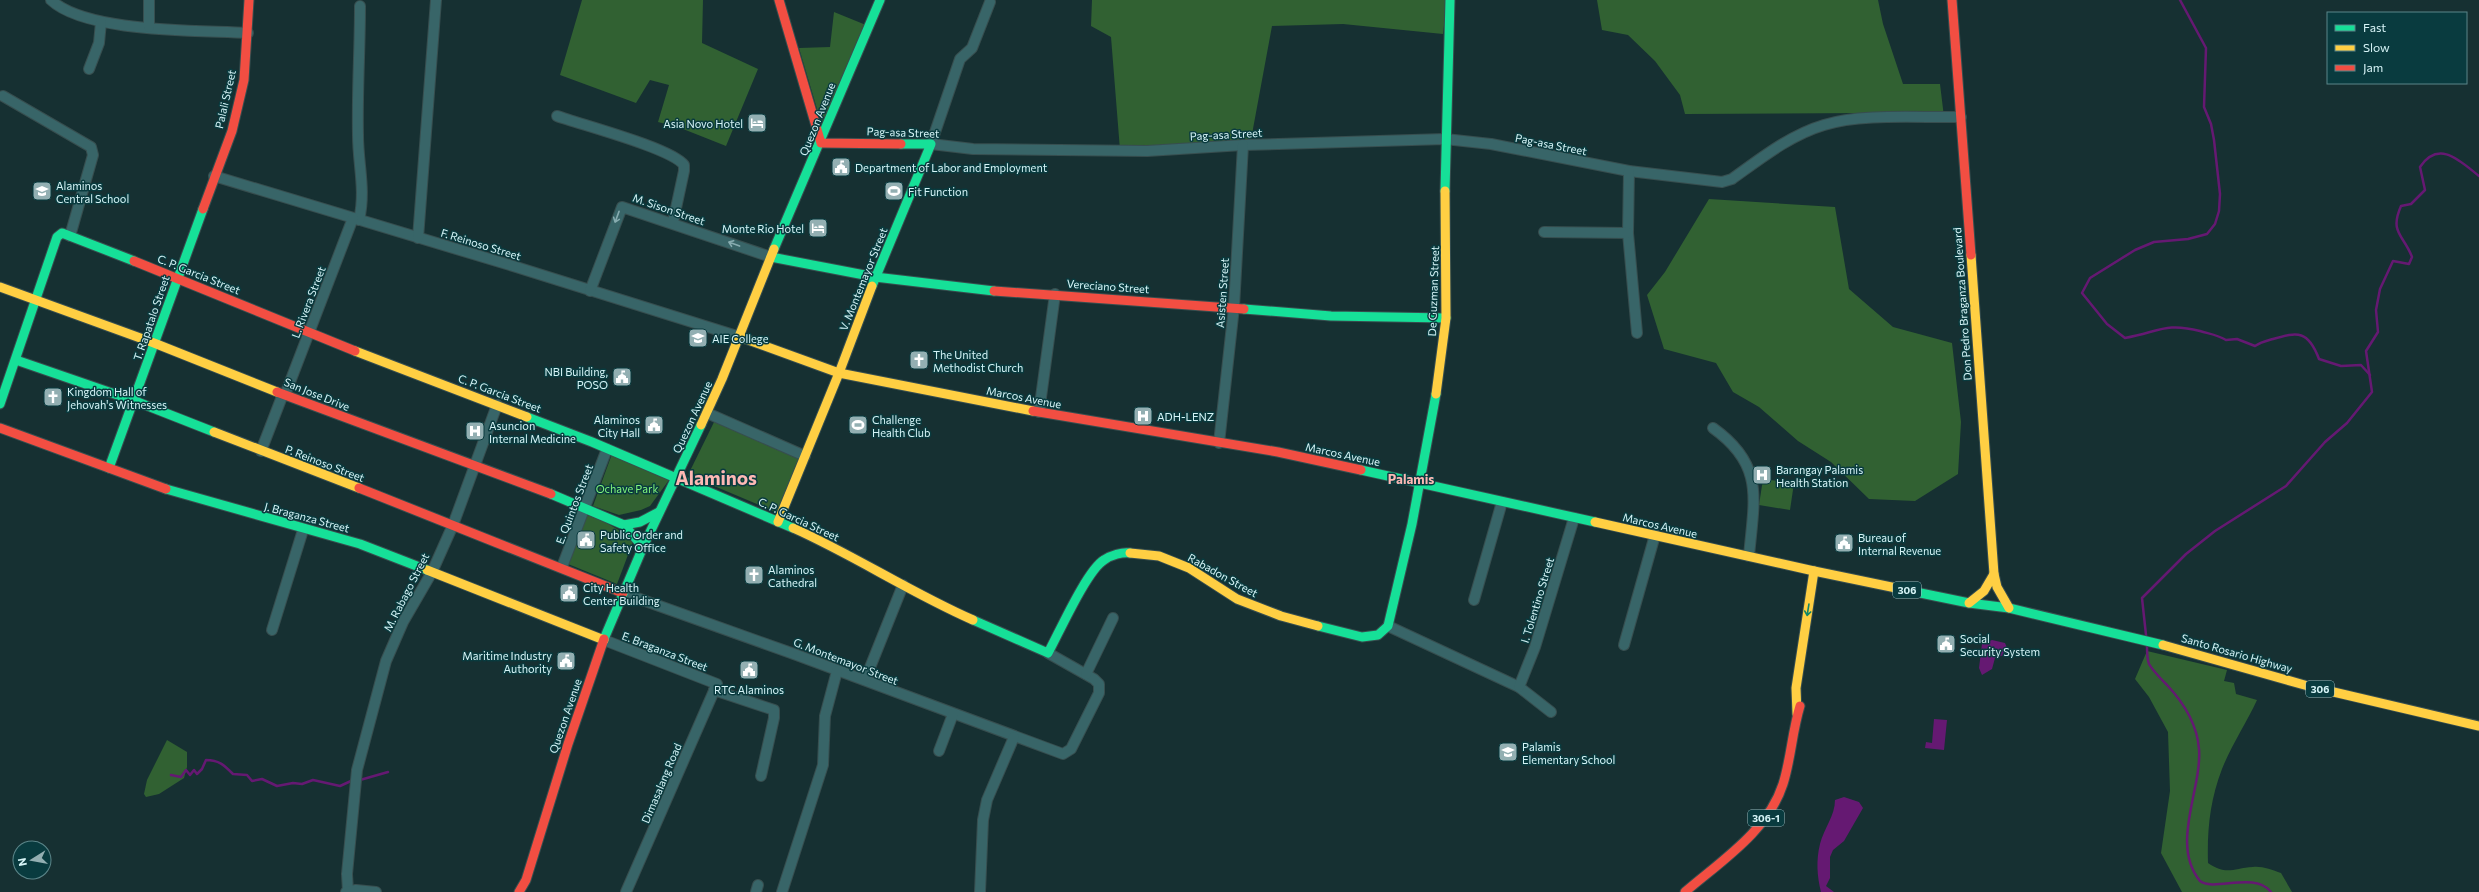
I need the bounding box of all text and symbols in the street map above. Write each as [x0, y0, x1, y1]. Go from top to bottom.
legend [2327, 12, 2467, 84]
text: Fast [2363, 20, 2386, 34]
text: Slow [2363, 40, 2390, 54]
text: Jam [2363, 60, 2383, 75]
street label: Palali Street [212, 68, 238, 130]
street label: Quezon Avenue [796, 80, 838, 158]
hotel icon: Asia Novo Hotel [746, 112, 768, 134]
place label: Asia Novo Hotel [663, 117, 743, 130]
street label: Pag-asa Street [866, 124, 940, 140]
street label: Pag-asa Street [1189, 126, 1263, 142]
street label: Pag-asa Street [1514, 131, 1588, 157]
public building icon: Department of Labor and Employment [830, 156, 852, 178]
place label: Department of Labor and Employment [855, 161, 1048, 174]
place label: Alaminos Central School [56, 179, 129, 205]
school or university icon: Alaminos Central School [31, 180, 53, 202]
sports icon: Fit Function [883, 180, 905, 202]
place label: Fit Function [908, 185, 968, 198]
street label: M. Sison Street [631, 191, 707, 228]
one-way arrow [612, 210, 620, 222]
hotel icon: Monte Rio Hotel [807, 217, 829, 239]
place label: Monte Rio Hotel [722, 222, 804, 235]
street label: V. Montemayor Street [836, 225, 890, 332]
street label: F. Reinoso Street [439, 226, 523, 263]
street label: Don Pedro Braganza Boulevard [1950, 227, 1974, 381]
one-way arrow [728, 240, 741, 247]
street label: De Guzman Street [1425, 245, 1441, 336]
street label: C. P. Garcia Street [156, 251, 243, 297]
street label: Asisten Street [1213, 257, 1231, 328]
street label: L. Rivera Street [288, 264, 328, 340]
street label: T. Rapatalo Street [130, 273, 172, 362]
street label: Vereciano Street [1066, 277, 1150, 295]
school or university icon: AIE College [687, 327, 709, 349]
place label: AIE College [712, 332, 769, 345]
place label: The United Methodist Church [933, 348, 1023, 374]
church icon: The United Methodist Church [908, 349, 930, 371]
place label: NBI Building, POSO [545, 365, 608, 391]
public building icon: NBI Building, POSO [611, 366, 633, 388]
street label: C. P. Garcia Street [457, 371, 544, 415]
street label: San Jose Drive [282, 375, 352, 414]
street label: Quezon Avenue [670, 379, 714, 455]
street label: Marcos Avenue [985, 383, 1063, 411]
place label: Kingdom Hall of Jehovah's Witnesses [67, 385, 167, 412]
church icon: Kingdom Hall of Jehovah's Witnesses [42, 386, 64, 408]
hospital icon: ADH-LENZ [1132, 405, 1154, 427]
place label: ADH-LENZ [1157, 410, 1214, 423]
place label: Alaminos City Hall [594, 413, 640, 439]
place label: Challenge Health Club [872, 413, 931, 439]
public building icon: Alaminos City Hall [643, 414, 665, 436]
sports icon: Challenge Health Club [847, 414, 869, 436]
place label: Asuncion Internal Medicine [489, 419, 576, 445]
hospital icon: Asuncion Internal Medicine [464, 420, 486, 442]
street label: Marcos Avenue [1304, 440, 1382, 468]
street label: P. Reinoso Street [284, 442, 367, 484]
street label: E. Quintos Street [553, 462, 595, 546]
place label: Barangay Palamis Health Station [1776, 463, 1863, 489]
hospital icon: Barangay Palamis Health Station [1751, 464, 1773, 486]
district label: Alaminos [675, 466, 757, 489]
district label: Palamis [1388, 471, 1434, 487]
park label: Ochave Park [596, 482, 658, 495]
street label: C. P. Garcia Street [756, 495, 842, 544]
street label: J. Braganza Street [263, 499, 351, 536]
street label: Marcos Avenue [1621, 510, 1699, 540]
place label: Public Order and Safety Office [600, 528, 683, 554]
public building icon: Public Order and Safety Office [575, 529, 597, 551]
place label: Bureau of Internal Revenue [1858, 531, 1941, 557]
public building icon: Bureau of Internal Revenue [1833, 532, 1855, 554]
street label: M. Rabago Street [381, 550, 432, 633]
street label: Rabadon Street [1186, 550, 1261, 600]
street label: I. Tolentino Street [1518, 555, 1556, 644]
place label: Alaminos Cathedral [768, 563, 817, 589]
church icon: Alaminos Cathedral [743, 564, 765, 586]
place label: City Health Center Building [583, 581, 660, 607]
public building icon: City Health Center Building [558, 582, 580, 604]
road number: 306 [1893, 582, 1921, 598]
one-way arrow [1804, 603, 1812, 616]
street label: E. Braganza Street [620, 629, 710, 673]
street label: Santo Rosario Highway [2180, 631, 2294, 675]
place label: Social Security System [1960, 632, 2040, 658]
public building icon: Social Security System [1935, 633, 1957, 655]
street label: G. Montemayor Street [792, 635, 901, 687]
place label: Maritime Industry Authority [462, 649, 552, 675]
public building icon: Maritime Industry Authority [555, 650, 577, 672]
public building icon: RTC Alaminos [738, 659, 760, 681]
street label: Quezon Avenue [546, 677, 584, 755]
road number: 306 [2306, 681, 2334, 697]
place label: RTC Alaminos [714, 683, 784, 696]
place label: Palamis Elementary School [1522, 740, 1615, 766]
street label: Dimasalang Road [638, 741, 684, 825]
school or university icon: Palamis Elementary School [1497, 741, 1519, 763]
road number: 306-1 [1748, 810, 1784, 826]
north arrow [12, 840, 52, 880]
text: N [15, 857, 29, 867]

